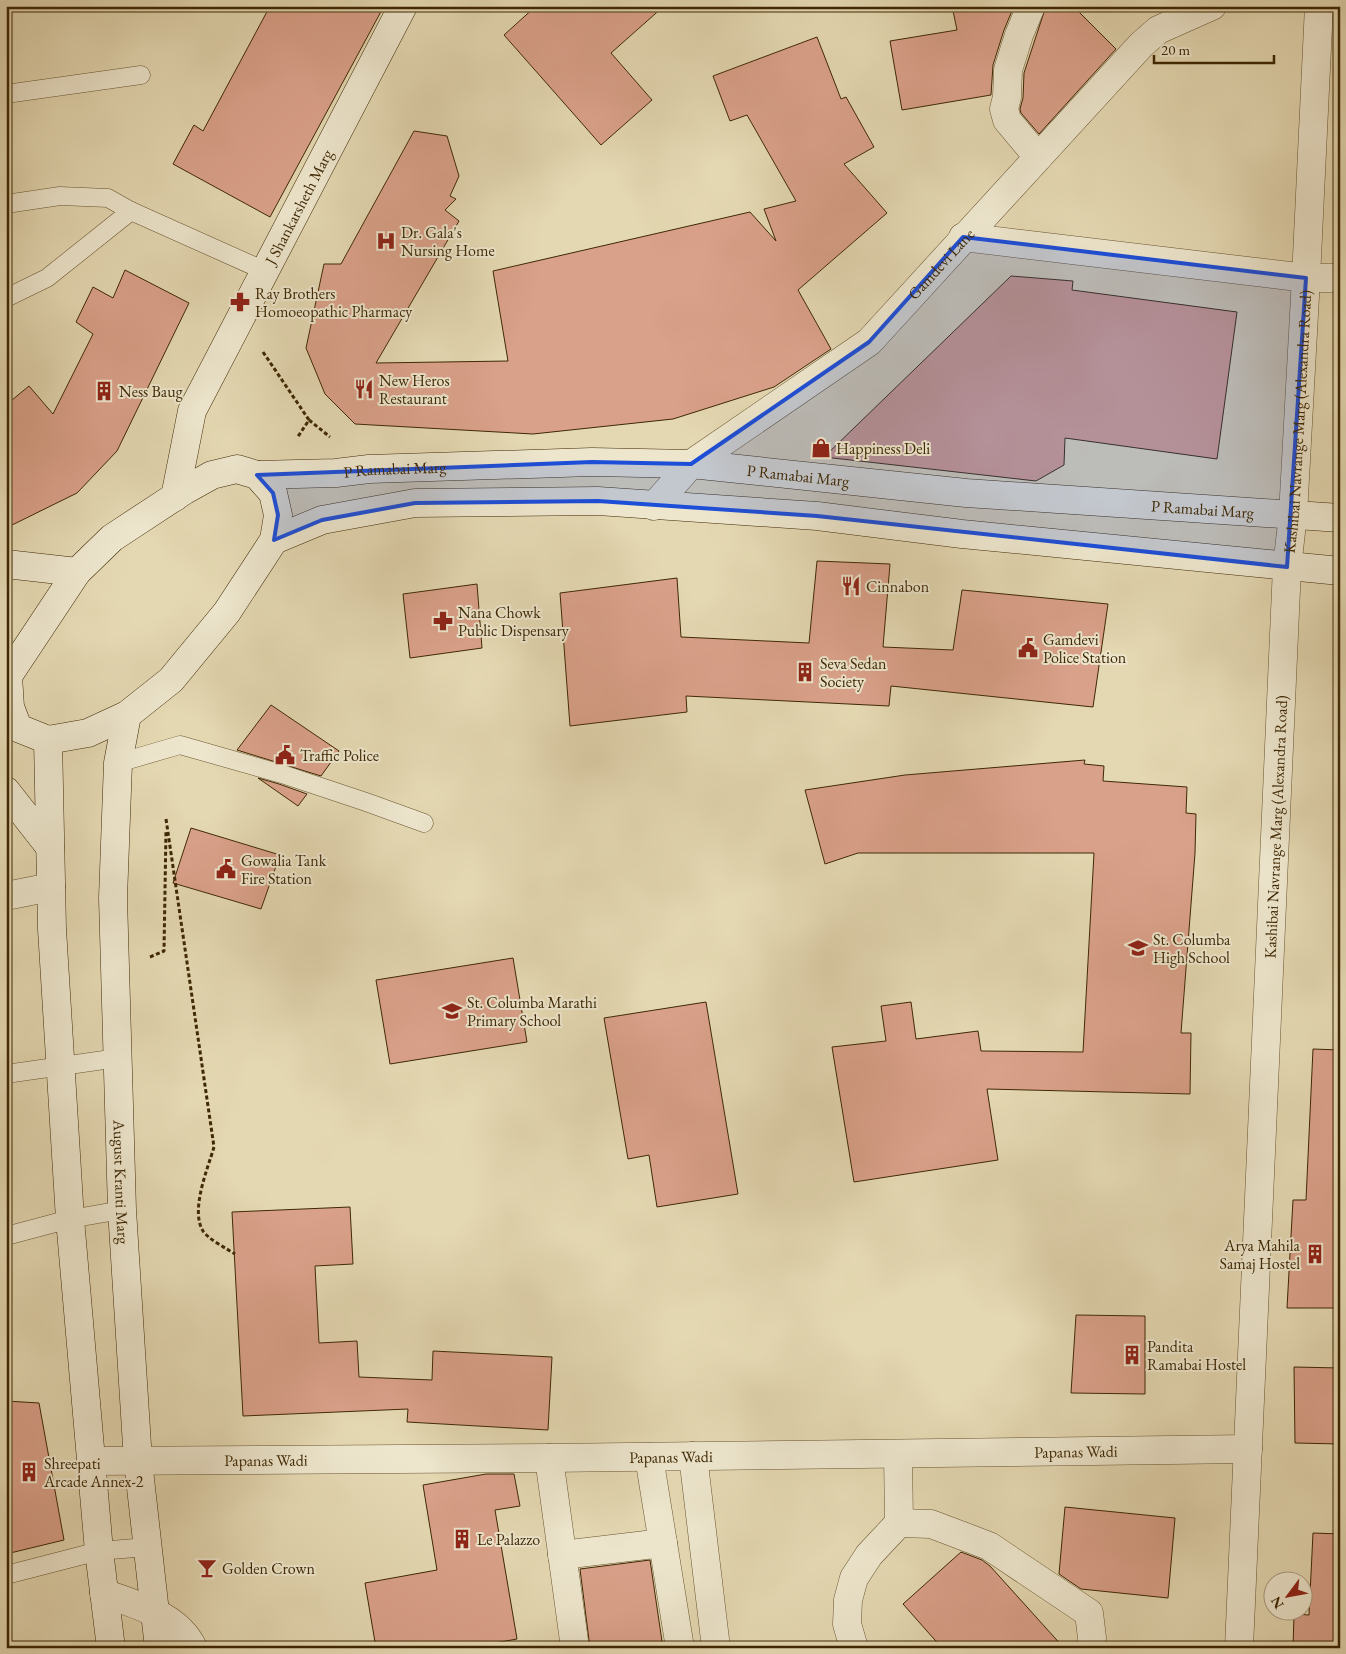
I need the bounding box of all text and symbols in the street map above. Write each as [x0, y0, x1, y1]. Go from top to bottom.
scale bar [1154, 32, 1274, 64]
text: 20 m [1161, 40, 1190, 59]
street label: J Shankarsheth Marg [259, 145, 338, 270]
place label: Dr. Gala's Nursing Home [401, 222, 495, 261]
street label: Gamdevi Lane [903, 224, 979, 304]
hospital icon: Dr. Gala's Nursing Home [375, 230, 397, 252]
place label: Ray Brothers Homoeopathic Pharmacy [255, 283, 413, 322]
street label: Kashibai Navrange Marg (Alexandra Road) [1279, 289, 1316, 554]
pharmacy icon: Ray Brothers Homoeopathic Pharmacy [229, 291, 251, 313]
place label: New Heros Restaurant [379, 370, 450, 409]
restaurant icon: New Heros Restaurant [353, 378, 375, 400]
building icon: Ness Baug [93, 380, 115, 402]
place label: Ness Baug [119, 381, 184, 402]
shop icon: Happiness Deli [810, 437, 832, 459]
place label: Happiness Deli [836, 438, 930, 459]
street label: P Ramabai Marg [342, 457, 448, 483]
street label: P Ramabai Marg [746, 460, 851, 492]
street label: P Ramabai Marg [1150, 495, 1256, 523]
restaurant icon: Cinnabon [840, 575, 862, 597]
place label: Cinnabon [866, 576, 930, 597]
place label: Nana Chowk Public Dispensary [458, 602, 570, 641]
pharmacy icon: Nana Chowk Public Dispensary [432, 610, 454, 632]
place label: Gamdevi Police Station [1043, 629, 1127, 668]
public building icon: Gamdevi Police Station [1017, 637, 1039, 659]
place label: Seva Sedan Society [820, 653, 887, 692]
building icon: Seva Sedan Society [794, 661, 816, 683]
street label: Kashibai Navrange Marg (Alexandra Road) [1260, 695, 1292, 959]
public building icon: Traffic Police [274, 744, 296, 766]
place label: Traffic Police [300, 745, 379, 766]
place label: Gowalia Tank Fire Station [241, 850, 327, 889]
public building icon: Gowalia Tank Fire Station [215, 858, 237, 880]
place label: St. Columba High School [1153, 929, 1231, 968]
school or university icon: St. Columba High School [1127, 937, 1149, 959]
place label: St. Columba Marathi Primary School [467, 992, 597, 1031]
school or university icon: St. Columba Marathi Primary School [441, 1000, 463, 1022]
street label: August Kranti Marg [108, 1118, 134, 1246]
place label: Arya Mahila Samaj Hostel [1220, 1235, 1301, 1274]
building icon: Arya Mahila Samaj Hostel [1304, 1243, 1326, 1265]
place label: Pandita Ramabai Hostel [1147, 1336, 1246, 1375]
building icon: Pandita Ramabai Hostel [1121, 1344, 1143, 1366]
street label: Papanas Wadi [1034, 1441, 1118, 1463]
street label: Papanas Wadi [629, 1446, 713, 1468]
street label: Papanas Wadi [224, 1450, 308, 1471]
place label: Shreepati Arcade Annex-2 [43, 1453, 144, 1492]
building icon: Shreepati Arcade Annex-2 [18, 1461, 40, 1483]
building icon: Le Palazzo [451, 1528, 473, 1550]
place label: Le Palazzo [477, 1529, 540, 1550]
bar icon: Golden Crown [196, 1557, 218, 1579]
place label: Golden Crown [222, 1558, 316, 1579]
north arrow [1264, 1572, 1314, 1622]
text: N [1266, 1593, 1288, 1612]

